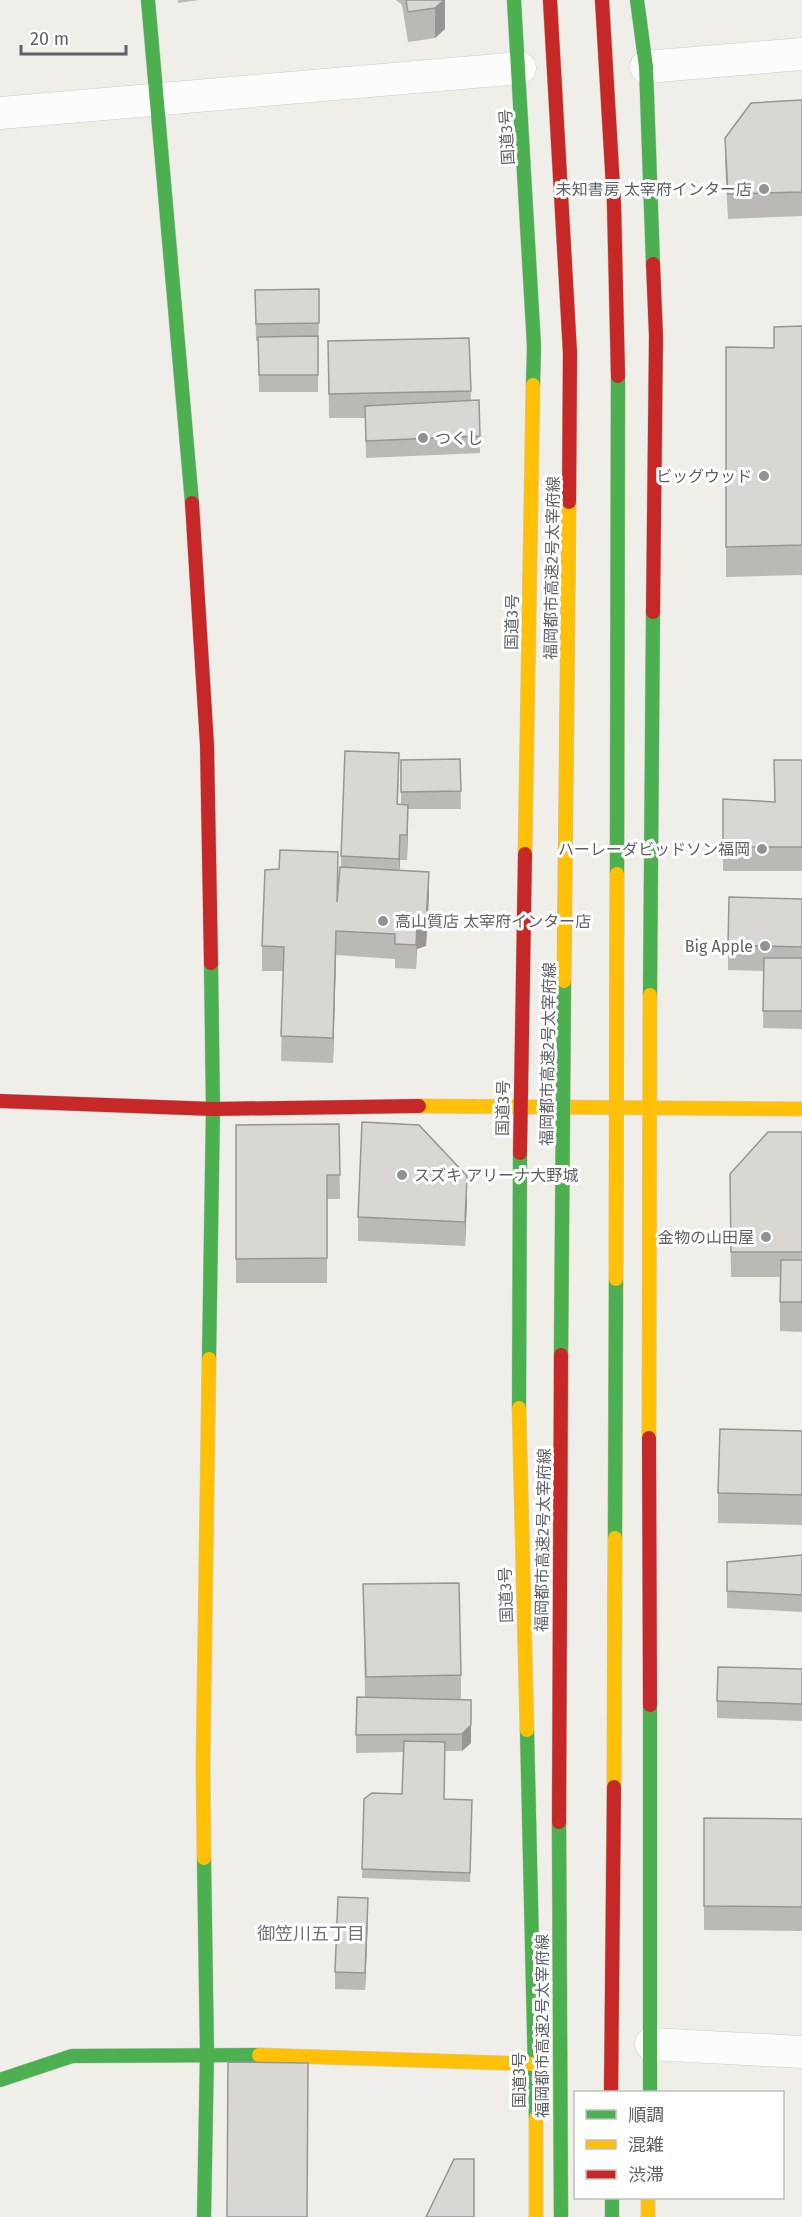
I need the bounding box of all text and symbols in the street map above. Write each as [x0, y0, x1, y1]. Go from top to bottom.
scale bar [21, 18, 126, 56]
text: 20 m [30, 28, 69, 50]
street label: 国道3号 [496, 109, 518, 165]
place label: 未知書房 太宰府インター店 [556, 180, 752, 199]
marker: 未知書房 太宰府インター店 [757, 182, 771, 196]
place label: つくし [435, 429, 483, 448]
marker: つくし [416, 431, 430, 445]
place label: ビッグウッド [656, 467, 752, 486]
marker: ビッグウッド [757, 469, 771, 483]
street label: 福岡都市高速2号太宰府線 [541, 476, 563, 660]
street label: 国道3号 [502, 594, 522, 650]
place label: ハーレーダビッドソン福岡 [558, 840, 750, 859]
marker: ハーレーダビッドソン福岡 [755, 842, 769, 856]
place label: 高山質店 太宰府インター店 [395, 912, 591, 931]
marker: 高山質店 太宰府インター店 [376, 914, 390, 928]
place label: Big Apple [685, 937, 753, 956]
marker: Big Apple [758, 939, 772, 953]
street label: 福岡都市高速2号太宰府線 [537, 962, 559, 1146]
street label: 国道3号 [493, 1080, 513, 1136]
place label: スズキ アリーナ大野城 [414, 1166, 578, 1185]
marker: スズキ アリーナ大野城 [395, 1168, 409, 1182]
place label: 金物の山田屋 [658, 1228, 754, 1247]
marker: 金物の山田屋 [759, 1230, 773, 1244]
street label: 福岡都市高速2号太宰府線 [532, 1448, 554, 1632]
street label: 国道3号 [496, 1567, 516, 1623]
district label: 御笠川五丁目 [257, 1923, 365, 1945]
street label: 福岡都市高速2号太宰府線 [533, 1934, 552, 2118]
street label: 国道3号 [510, 2052, 529, 2108]
legend [574, 2091, 784, 2199]
text: 順調 [628, 2104, 664, 2126]
text: 混雑 [628, 2134, 664, 2156]
text: 渋滞 [628, 2164, 664, 2186]

